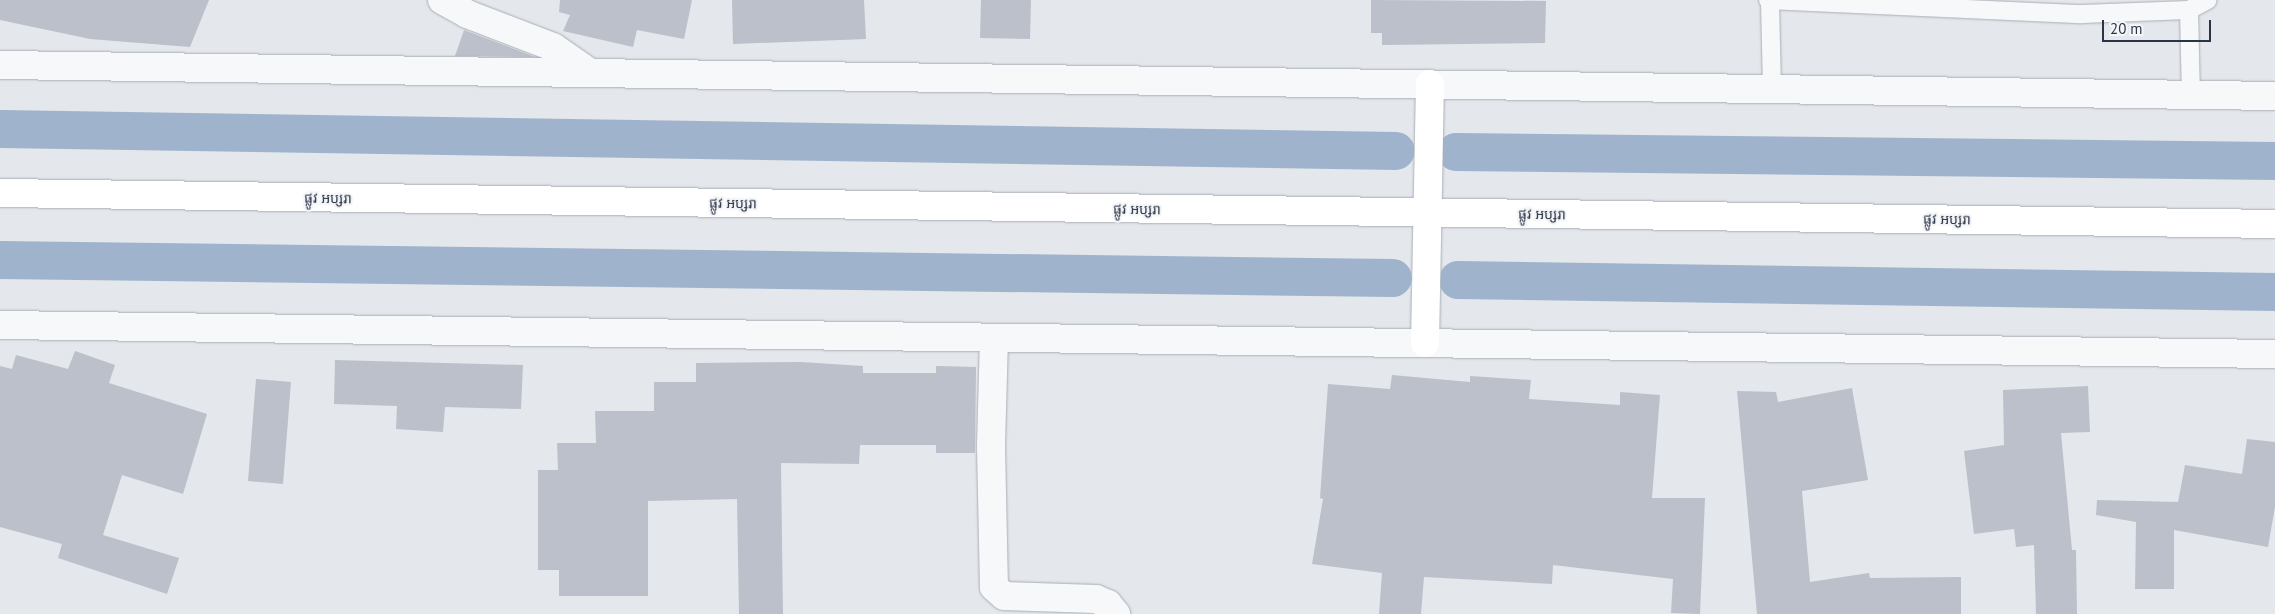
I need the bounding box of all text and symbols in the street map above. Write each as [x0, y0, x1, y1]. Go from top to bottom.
scale bar [2105, 10, 2214, 42]
text: 20 m [2110, 19, 2143, 38]
street label: ផ្លូវ អប្សរា [304, 189, 352, 207]
street label: ផ្លូវ អប្សរា [709, 194, 757, 212]
street label: ផ្លូវ អប្សរា [1113, 200, 1161, 218]
street label: ផ្លូវ អប្សរា [1518, 205, 1566, 223]
street label: ផ្លូវ អប្សរា [1923, 210, 1971, 228]

